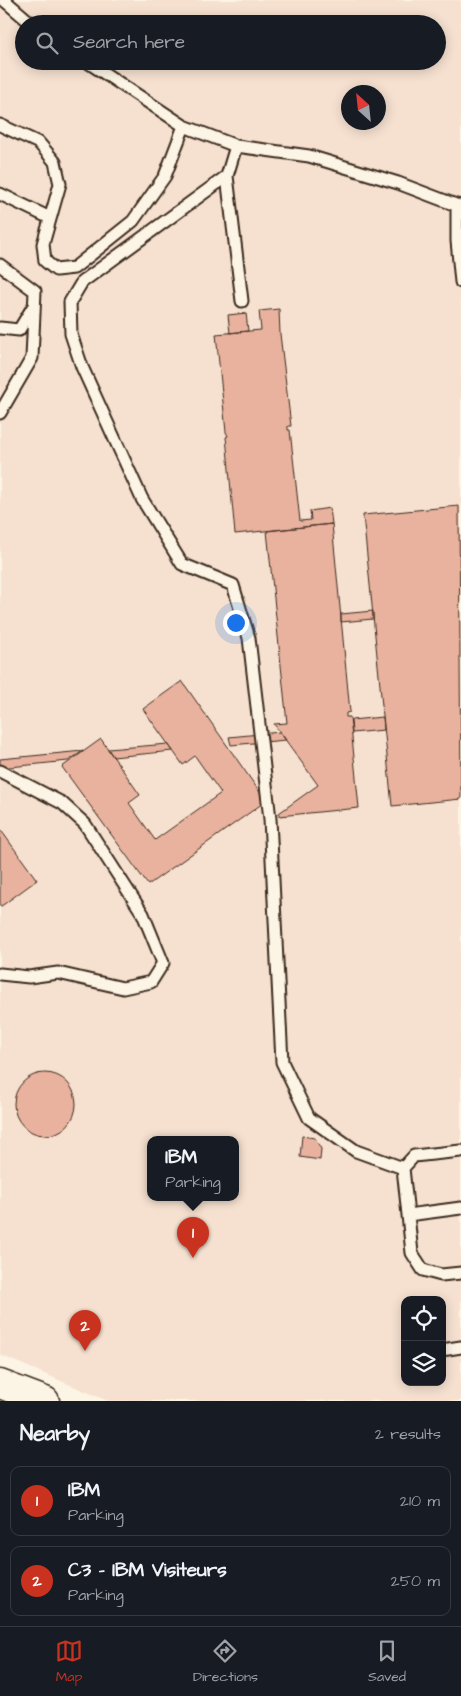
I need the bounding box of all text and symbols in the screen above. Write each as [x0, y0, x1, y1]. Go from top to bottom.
search box [15, 15, 446, 70]
icon: search [33, 29, 61, 57]
text: Search here [73, 29, 185, 56]
north arrow [341, 85, 386, 130]
your location [223, 610, 249, 636]
popup [147, 1136, 239, 1201]
text: IBM [165, 1144, 197, 1171]
text: Parking [165, 1171, 221, 1193]
pin: 1 [177, 1217, 209, 1258]
map controls [401, 1296, 446, 1386]
button: locate [401, 1296, 446, 1341]
pin: 2 [69, 1310, 101, 1351]
button: layers [401, 1341, 446, 1386]
text: Nearby [20, 1419, 90, 1448]
text: 2 results [375, 1423, 441, 1445]
text: IBM [68, 1477, 100, 1504]
text: 1 [36, 1490, 38, 1512]
text: 210 m [400, 1490, 440, 1512]
text: Parking [68, 1504, 124, 1526]
text: C3 - IBM Visiteurs [68, 1557, 227, 1584]
text: 2 [32, 1570, 42, 1592]
text: 250 m [391, 1570, 440, 1592]
text: Parking [68, 1584, 124, 1606]
tab: Map [55, 1637, 83, 1687]
tab: Directions [193, 1637, 258, 1687]
tab: Saved [368, 1637, 406, 1687]

